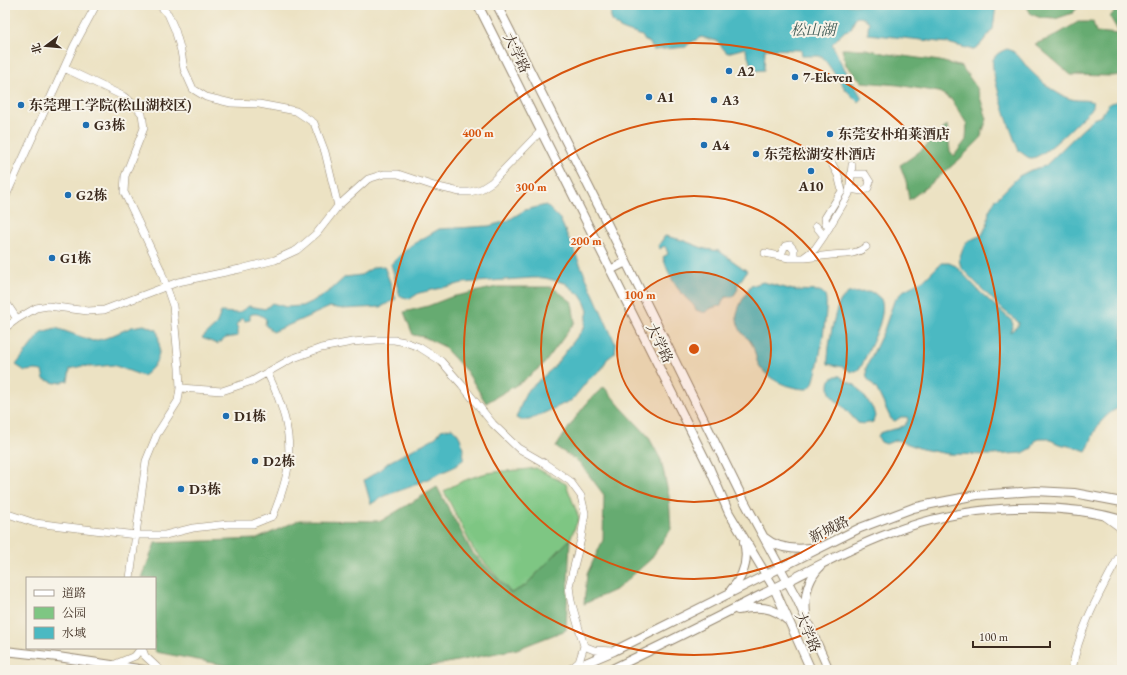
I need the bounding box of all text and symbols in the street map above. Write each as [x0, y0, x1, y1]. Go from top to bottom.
water label: 松山湖 [790, 20, 838, 39]
north arrow [26, 26, 66, 66]
street label: 大学路 [500, 30, 534, 76]
text: 北 [28, 42, 45, 56]
place label: A2 [736, 62, 755, 80]
marker: A2 [724, 66, 734, 76]
place label: 7-Eleven [803, 68, 853, 86]
marker: 7-Eleven [790, 72, 800, 82]
place label: A1 [656, 88, 675, 106]
place label: A3 [721, 91, 740, 109]
marker: A1 [644, 92, 654, 102]
marker: A3 [709, 95, 719, 105]
place label: 东莞理工学院(松山湖校区) [29, 96, 192, 114]
marker: 东莞理工学院(松山湖校区) [16, 100, 26, 110]
place label: G3栋 [94, 116, 125, 134]
marker: G3栋 [81, 120, 91, 130]
text: 400 m [462, 125, 494, 141]
place label: 东莞安朴珀莱酒店 [838, 125, 950, 143]
marker: 东莞安朴珀莱酒店 [825, 129, 835, 139]
place label: A4 [711, 136, 730, 154]
marker: A4 [699, 140, 709, 150]
place label: 东莞松湖安朴酒店 [764, 145, 876, 163]
marker: 东莞松湖安朴酒店 [751, 149, 761, 159]
marker: A10 [806, 166, 816, 176]
place label: A10 [798, 177, 824, 195]
text: 300 m [515, 179, 547, 195]
place label: G2栋 [76, 186, 107, 204]
marker: G2栋 [63, 190, 73, 200]
text: 200 m [570, 233, 602, 249]
place label: G1栋 [60, 249, 91, 267]
marker: G1栋 [47, 253, 57, 263]
text: 100 m [624, 287, 656, 303]
street label: 大学路 [643, 320, 677, 366]
centre of rings [687, 342, 701, 356]
place label: D1栋 [234, 407, 266, 425]
marker: D1栋 [221, 411, 231, 421]
place label: D2栋 [263, 452, 295, 470]
marker: D2栋 [250, 456, 260, 466]
place label: D3栋 [189, 480, 221, 498]
marker: D3栋 [176, 484, 186, 494]
street label: 新城路 [806, 512, 852, 546]
legend [26, 577, 156, 649]
text: 道路 [62, 585, 86, 601]
text: 公园 [62, 605, 86, 621]
street label: 大学路 [791, 609, 825, 655]
scale bar [973, 623, 1050, 649]
text: 水域 [62, 625, 86, 641]
text: 100 m [979, 629, 1009, 645]

